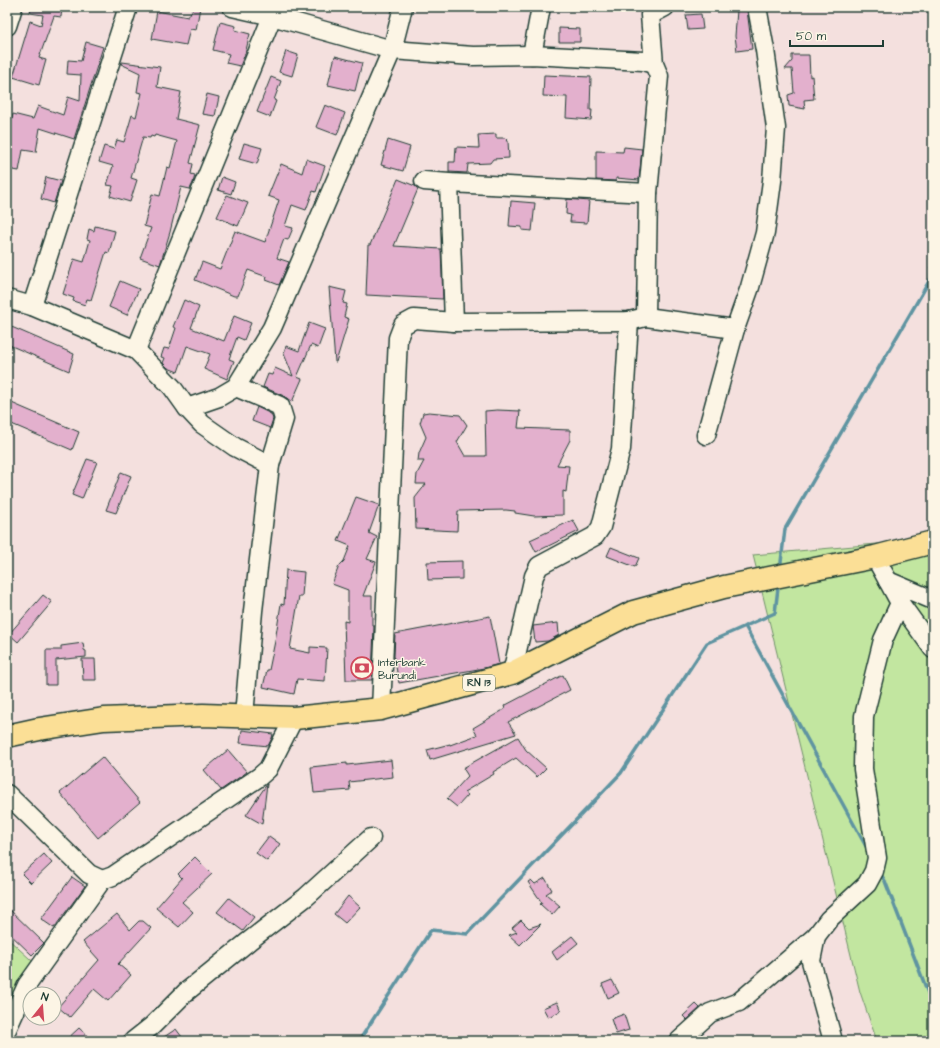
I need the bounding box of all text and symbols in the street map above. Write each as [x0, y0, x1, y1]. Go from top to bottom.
scale bar [790, 22, 883, 48]
text: 50 m [796, 28, 827, 45]
bank icon: Interbank Burundi [349, 655, 375, 681]
place label: Interbank Burundi [378, 655, 426, 683]
road number: RN 13 [463, 675, 495, 691]
north arrow [22, 986, 62, 1026]
text: N [39, 989, 50, 1005]

